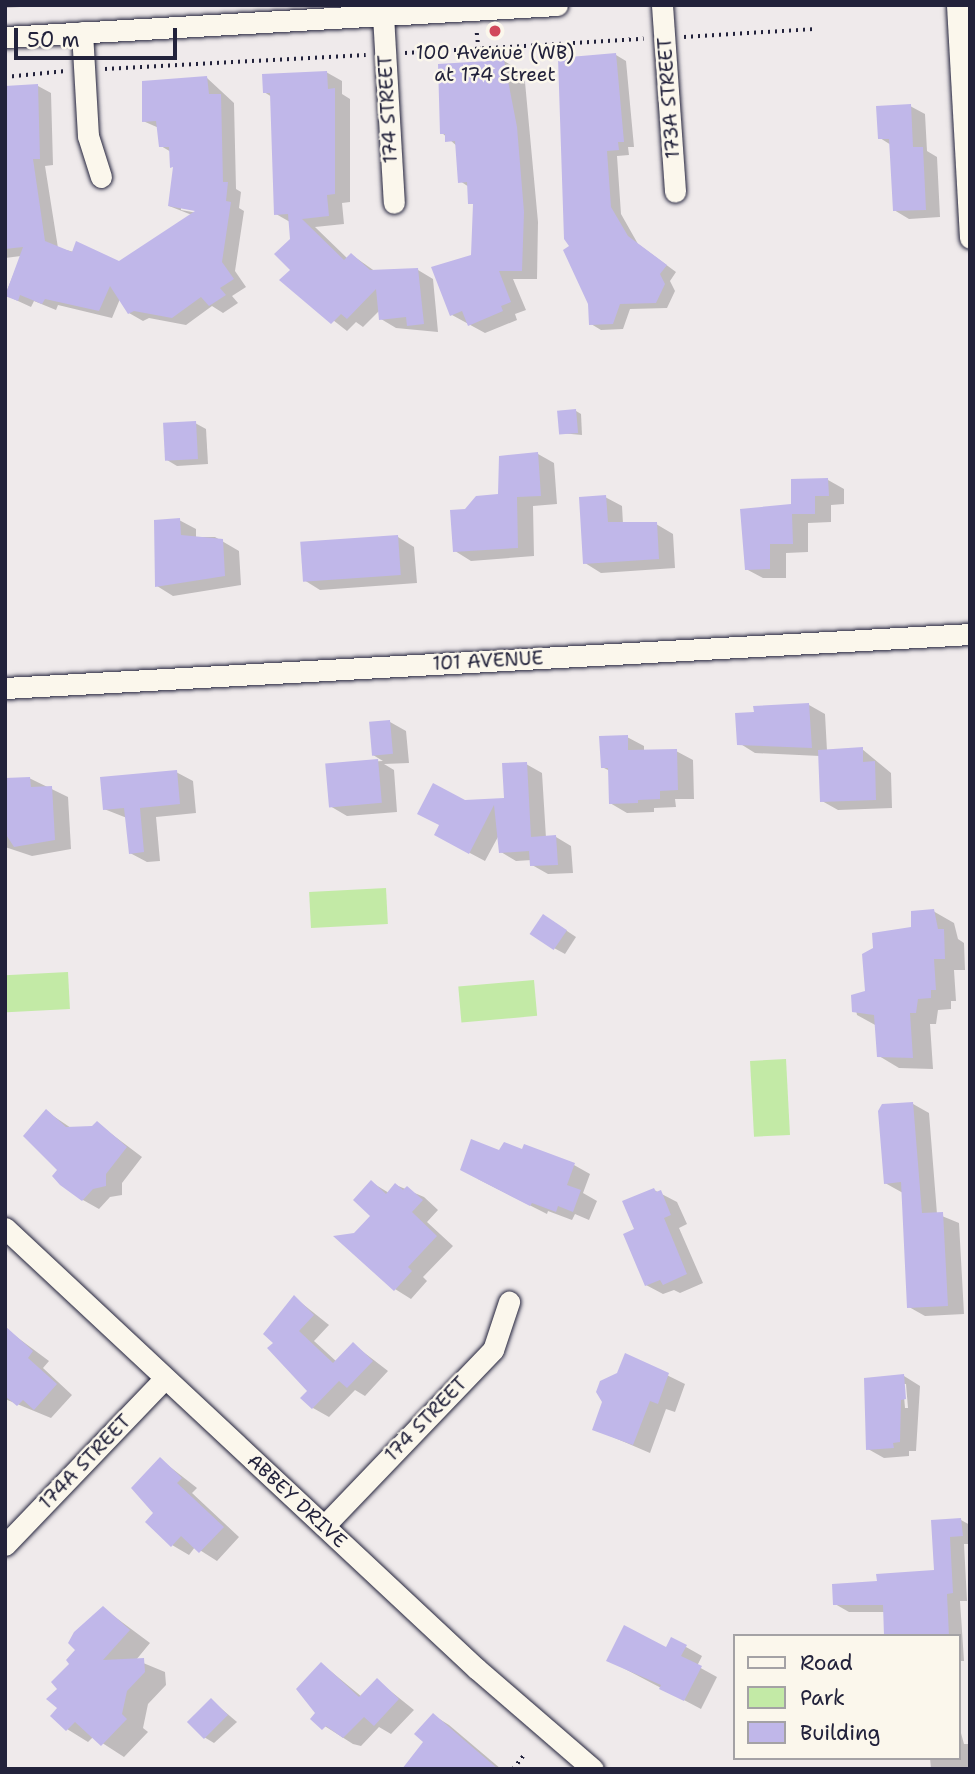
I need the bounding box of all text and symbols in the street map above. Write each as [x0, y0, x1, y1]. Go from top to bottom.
scale bar [18, 14, 180, 58]
marker: 100 Avenue (WB) at 174 Street [487, 23, 503, 39]
text: 50 m [27, 26, 80, 54]
street label: 173A STREET [653, 36, 685, 160]
place label: 100 Avenue (WB) at 174 Street [416, 42, 574, 86]
street label: 174 STREET [374, 54, 402, 164]
street label: 101 AVENUE [432, 647, 544, 675]
street label: 174 STREET [380, 1372, 472, 1466]
street label: 174A STREET [34, 1410, 136, 1514]
street label: ABBEY DRIVE [243, 1449, 351, 1553]
legend [734, 1634, 961, 1760]
text: Road [800, 1649, 853, 1677]
text: Park [800, 1684, 845, 1712]
text: Building [800, 1719, 880, 1747]

